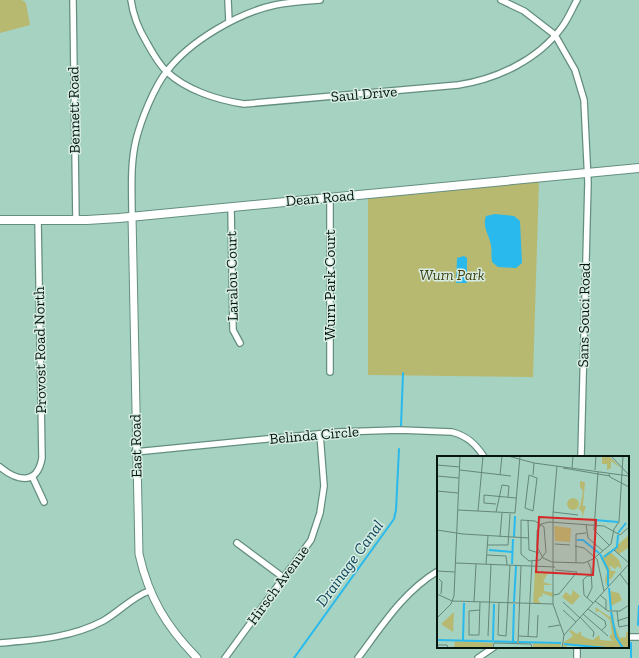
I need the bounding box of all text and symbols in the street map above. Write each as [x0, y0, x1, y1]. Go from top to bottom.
street label: Bennett Road [64, 66, 84, 154]
street label: Saul Drive [330, 82, 398, 106]
street label: Dean Road [285, 186, 356, 210]
street label: Wurn Park Court [321, 229, 339, 341]
street label: Laralou Court [222, 230, 242, 321]
street label: Sans Souci Road [574, 262, 594, 368]
park label: Wurn Park [420, 266, 485, 284]
street label: Provost Road North [30, 286, 50, 414]
street label: East Road [126, 413, 146, 478]
street label: Belinda Circle [268, 422, 360, 448]
inset map [437, 456, 629, 648]
water label: Drainage Canal [312, 516, 387, 610]
street label: Hirsch Avenue [243, 542, 313, 628]

